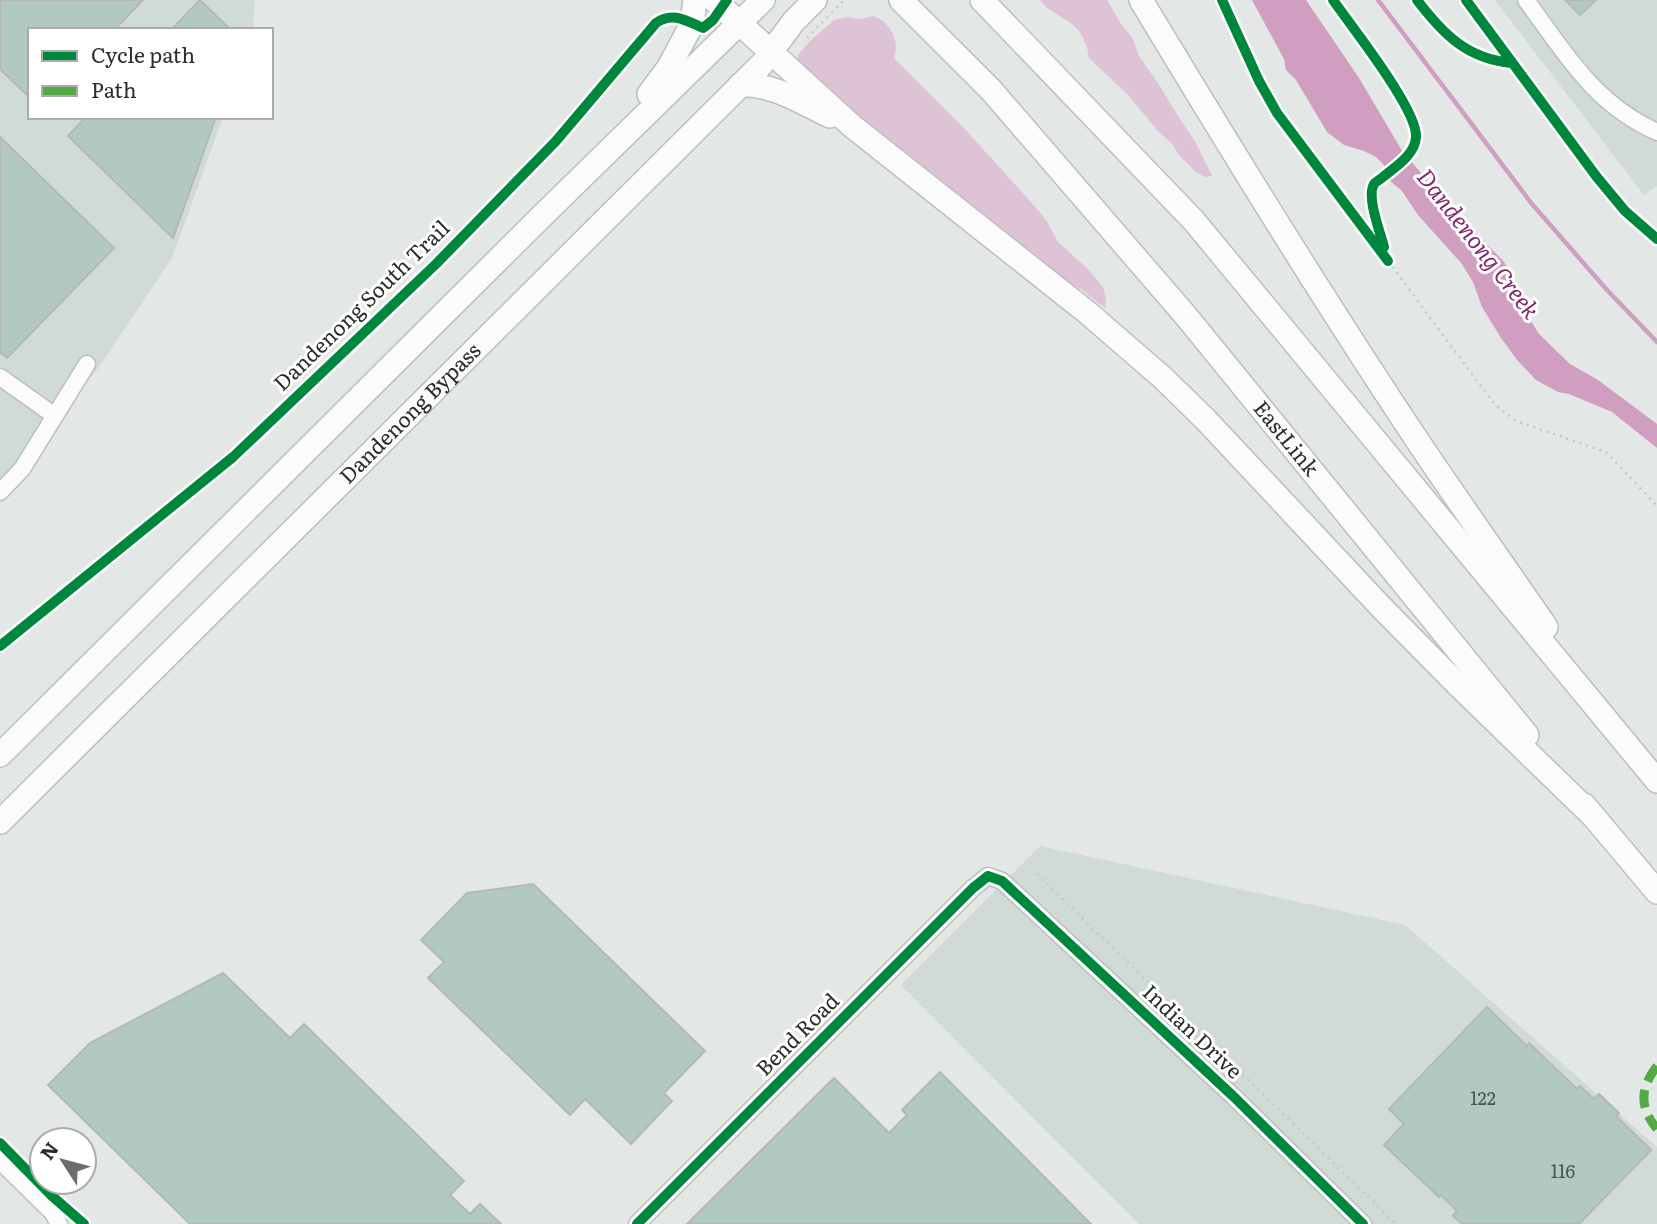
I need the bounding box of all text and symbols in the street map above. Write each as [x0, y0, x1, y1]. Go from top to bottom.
legend [28, 28, 273, 119]
text: Cycle path [91, 38, 195, 69]
text: Path [91, 73, 137, 104]
water label: Dandenong Creek [1410, 160, 1549, 325]
street label: Dandenong South Trail [265, 212, 455, 397]
street label: Dandenong Bypass [331, 334, 487, 489]
street label: EastLink [1248, 393, 1328, 482]
street label: Indian Drive [1137, 976, 1251, 1085]
street label: Bend Road [748, 985, 845, 1082]
house number: 122 [1470, 1084, 1496, 1111]
north arrow [28, 1126, 98, 1196]
text: N [32, 1136, 64, 1165]
house number: 116 [1551, 1157, 1575, 1184]

